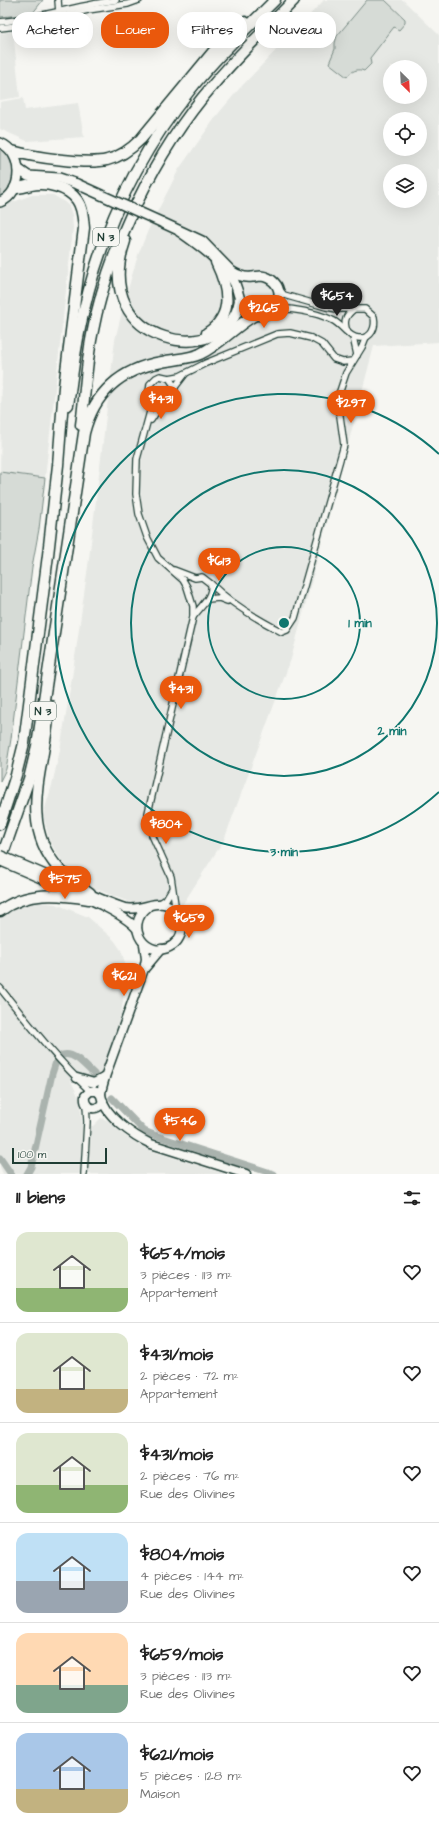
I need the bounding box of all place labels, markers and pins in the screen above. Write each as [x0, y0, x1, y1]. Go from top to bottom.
pin: $654 [313, 283, 361, 317]
pin: $265 [240, 295, 288, 329]
pin: $431 [137, 386, 185, 420]
pin: $297 [327, 390, 375, 424]
pin: $613 [195, 548, 243, 582]
centre of rings [277, 616, 291, 630]
pin: $431 [157, 676, 205, 710]
pin: $804 [142, 811, 190, 845]
pin: $575 [41, 866, 89, 900]
pin: $659 [165, 905, 213, 939]
pin: $621 [100, 963, 148, 997]
pin: $546 [156, 1108, 204, 1142]

